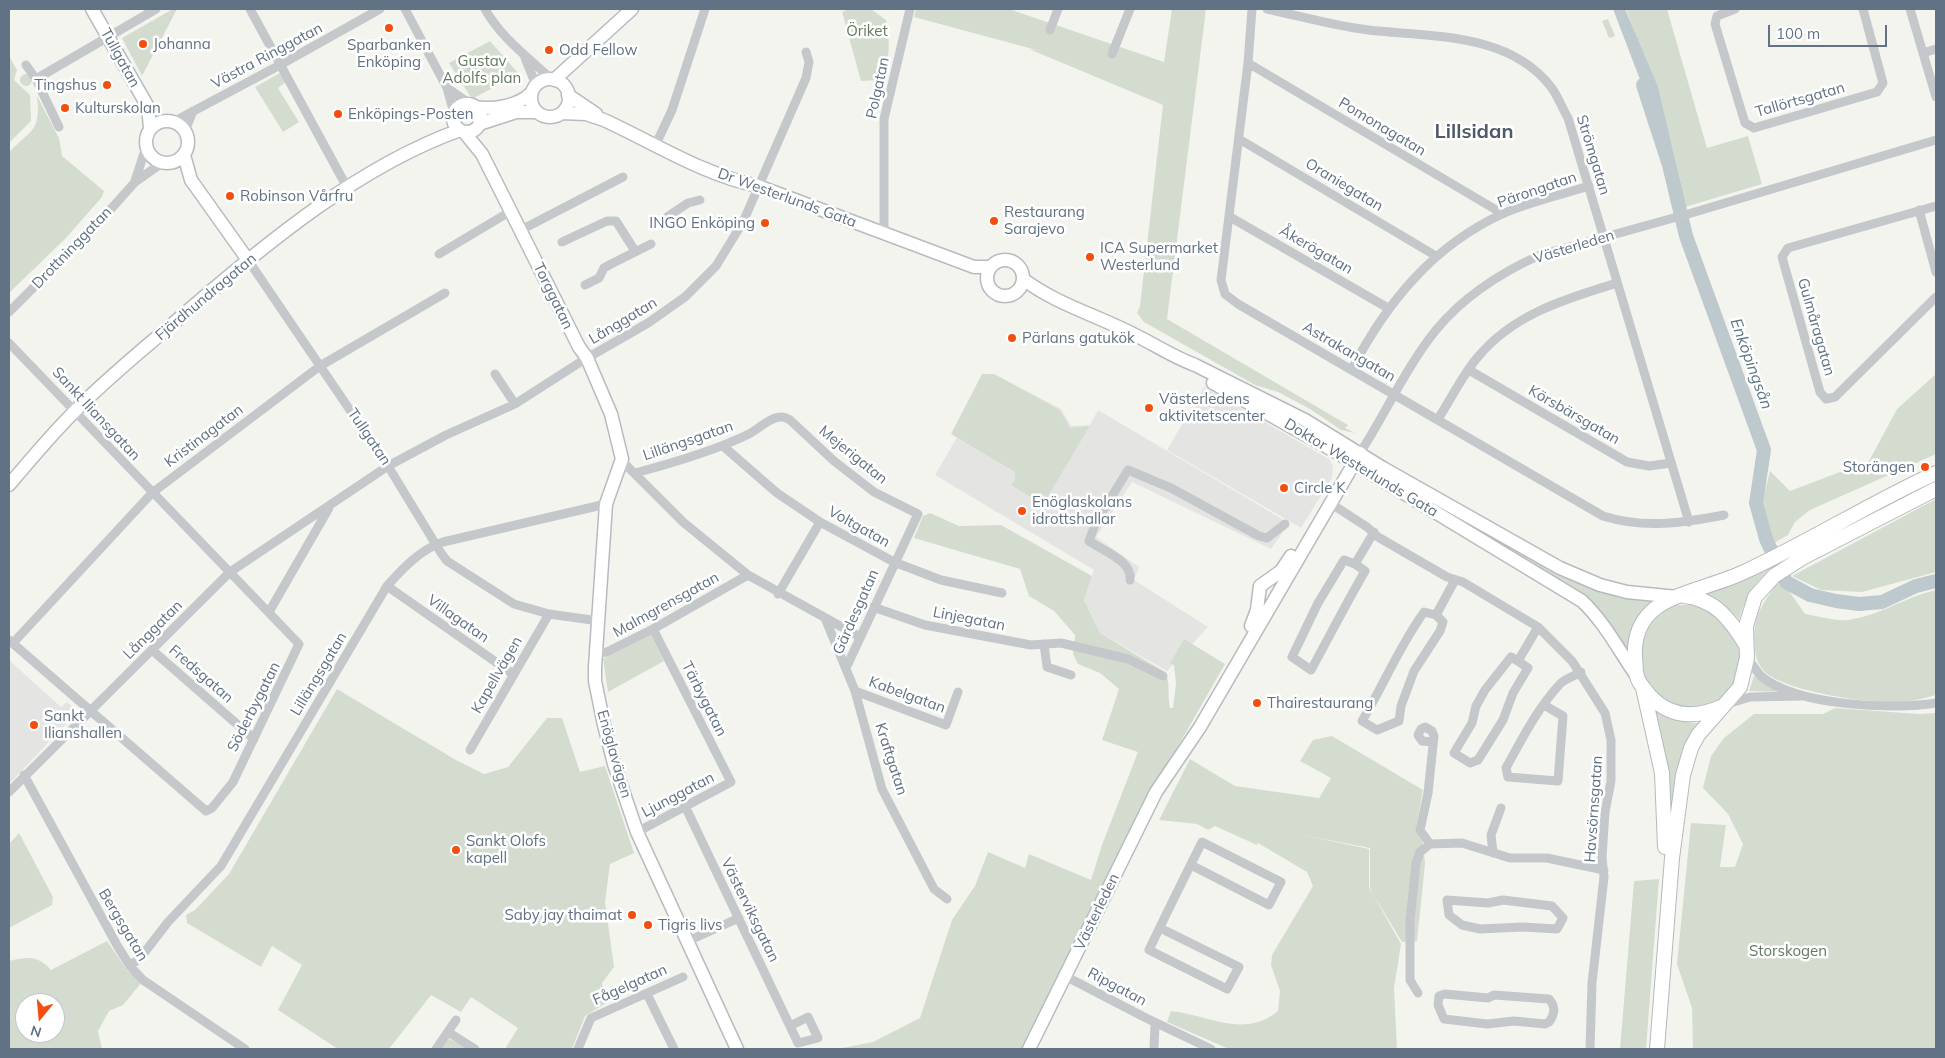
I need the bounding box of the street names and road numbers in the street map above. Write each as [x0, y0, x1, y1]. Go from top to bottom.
street label: Västra Ringgatan [208, 19, 326, 93]
street label: Tullgatan [96, 25, 144, 91]
street label: Polgatan [863, 55, 893, 121]
street label: Tallörtsgatan [1753, 79, 1847, 121]
street label: Pomonagatan [1335, 94, 1429, 160]
street label: Strömgatan [1572, 113, 1614, 197]
street label: Oraniegatan [1302, 155, 1386, 215]
street label: Dr Westerlunds Gata [715, 165, 859, 231]
street label: Pärongatan [1495, 168, 1579, 212]
street label: Drottninggatan [28, 203, 116, 293]
street label: Åkerögatan [1276, 222, 1356, 278]
street label: Västerleden [1532, 226, 1616, 268]
street label: Fjärdhundragatan [152, 250, 260, 344]
street label: Torggatan [529, 260, 577, 332]
street label: Gulmåragatan [1793, 276, 1839, 378]
street label: Långgatan [586, 294, 660, 348]
street label: Astrakangatan [1299, 318, 1399, 386]
street label: Sankt Iliansgatan [48, 364, 144, 464]
street label: Körsbärsgatan [1525, 382, 1623, 448]
street label: Kristinagatan [161, 401, 247, 471]
street label: Tullgatan [343, 405, 395, 469]
street label: Doktor Westerlunds Gata [1281, 415, 1441, 521]
street label: Lillängsgatan [641, 417, 735, 465]
street label: Mejerigatan [815, 422, 891, 488]
street label: Voltgatan [825, 503, 893, 551]
street label: Gärdesgatan [829, 567, 883, 657]
street label: Malmgrensgatan [610, 568, 722, 642]
street label: Villagatan [424, 591, 492, 647]
street label: Långgatan [120, 597, 186, 663]
street label: Linjegatan [931, 603, 1007, 635]
street label: Lillängsgatan [287, 629, 351, 719]
street label: Kapellvägen [468, 633, 526, 717]
street label: Fredsgatan [165, 641, 237, 707]
street label: Söderbygatan [224, 659, 284, 755]
street label: Tärbygatan [678, 659, 730, 739]
street label: Kabelgatan [866, 673, 948, 717]
street label: Enöglavägen [593, 708, 635, 800]
street label: Kraftgatan [871, 721, 911, 797]
street label: Havsörnsgatan [1581, 755, 1607, 863]
street label: Ljunggatan [639, 768, 717, 822]
street label: Västerviksgatan [717, 855, 783, 965]
street label: Västerleden [1071, 871, 1123, 953]
street label: Bergsgatan [94, 886, 152, 964]
street label: Fågelgatan [590, 961, 670, 1009]
street label: Ripgatan [1085, 964, 1149, 1010]

